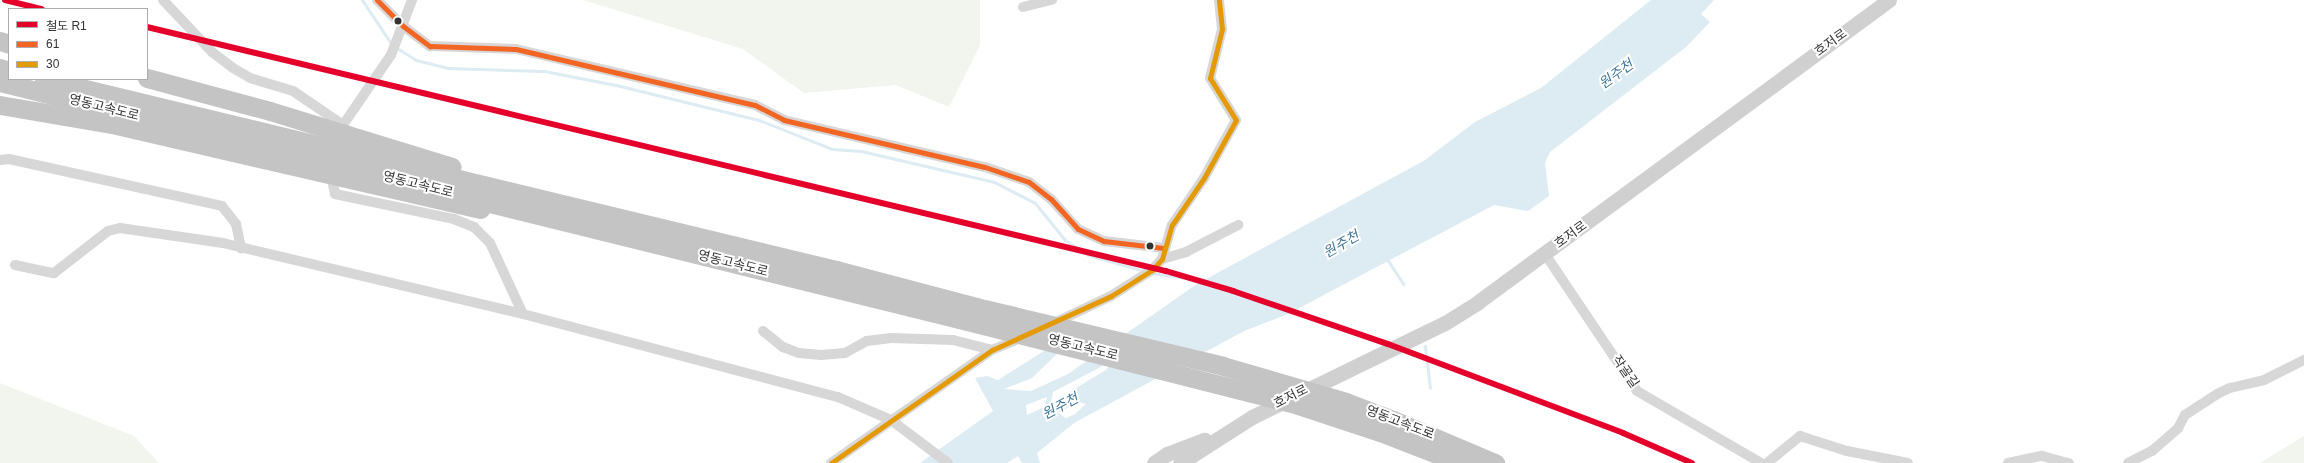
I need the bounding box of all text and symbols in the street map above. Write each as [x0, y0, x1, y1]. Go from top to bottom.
legend [8, 8, 148, 80]
unlabelled marker [393, 16, 403, 26]
text: 철도 R1 [46, 19, 87, 33]
street label: 호저로 [1812, 26, 1850, 60]
text: 61 [46, 37, 59, 51]
water label: 원주천 [1595, 56, 1637, 92]
text: 30 [46, 57, 59, 71]
street label: 영동고속도로 [67, 92, 141, 124]
street label: 영동고속도로 [381, 169, 455, 201]
street label: 호저로 [1552, 218, 1590, 252]
water label: 원주천 [1320, 227, 1362, 261]
unlabelled marker [1145, 241, 1155, 251]
street label: 영동고속도로 [696, 248, 770, 280]
street label: 영동고속도로 [1046, 332, 1120, 364]
street label: 작골길 [1608, 353, 1642, 391]
street label: 호저로 [1271, 382, 1311, 412]
water label: 원주천 [1039, 390, 1081, 422]
street label: 영동고속도로 [1364, 403, 1436, 443]

